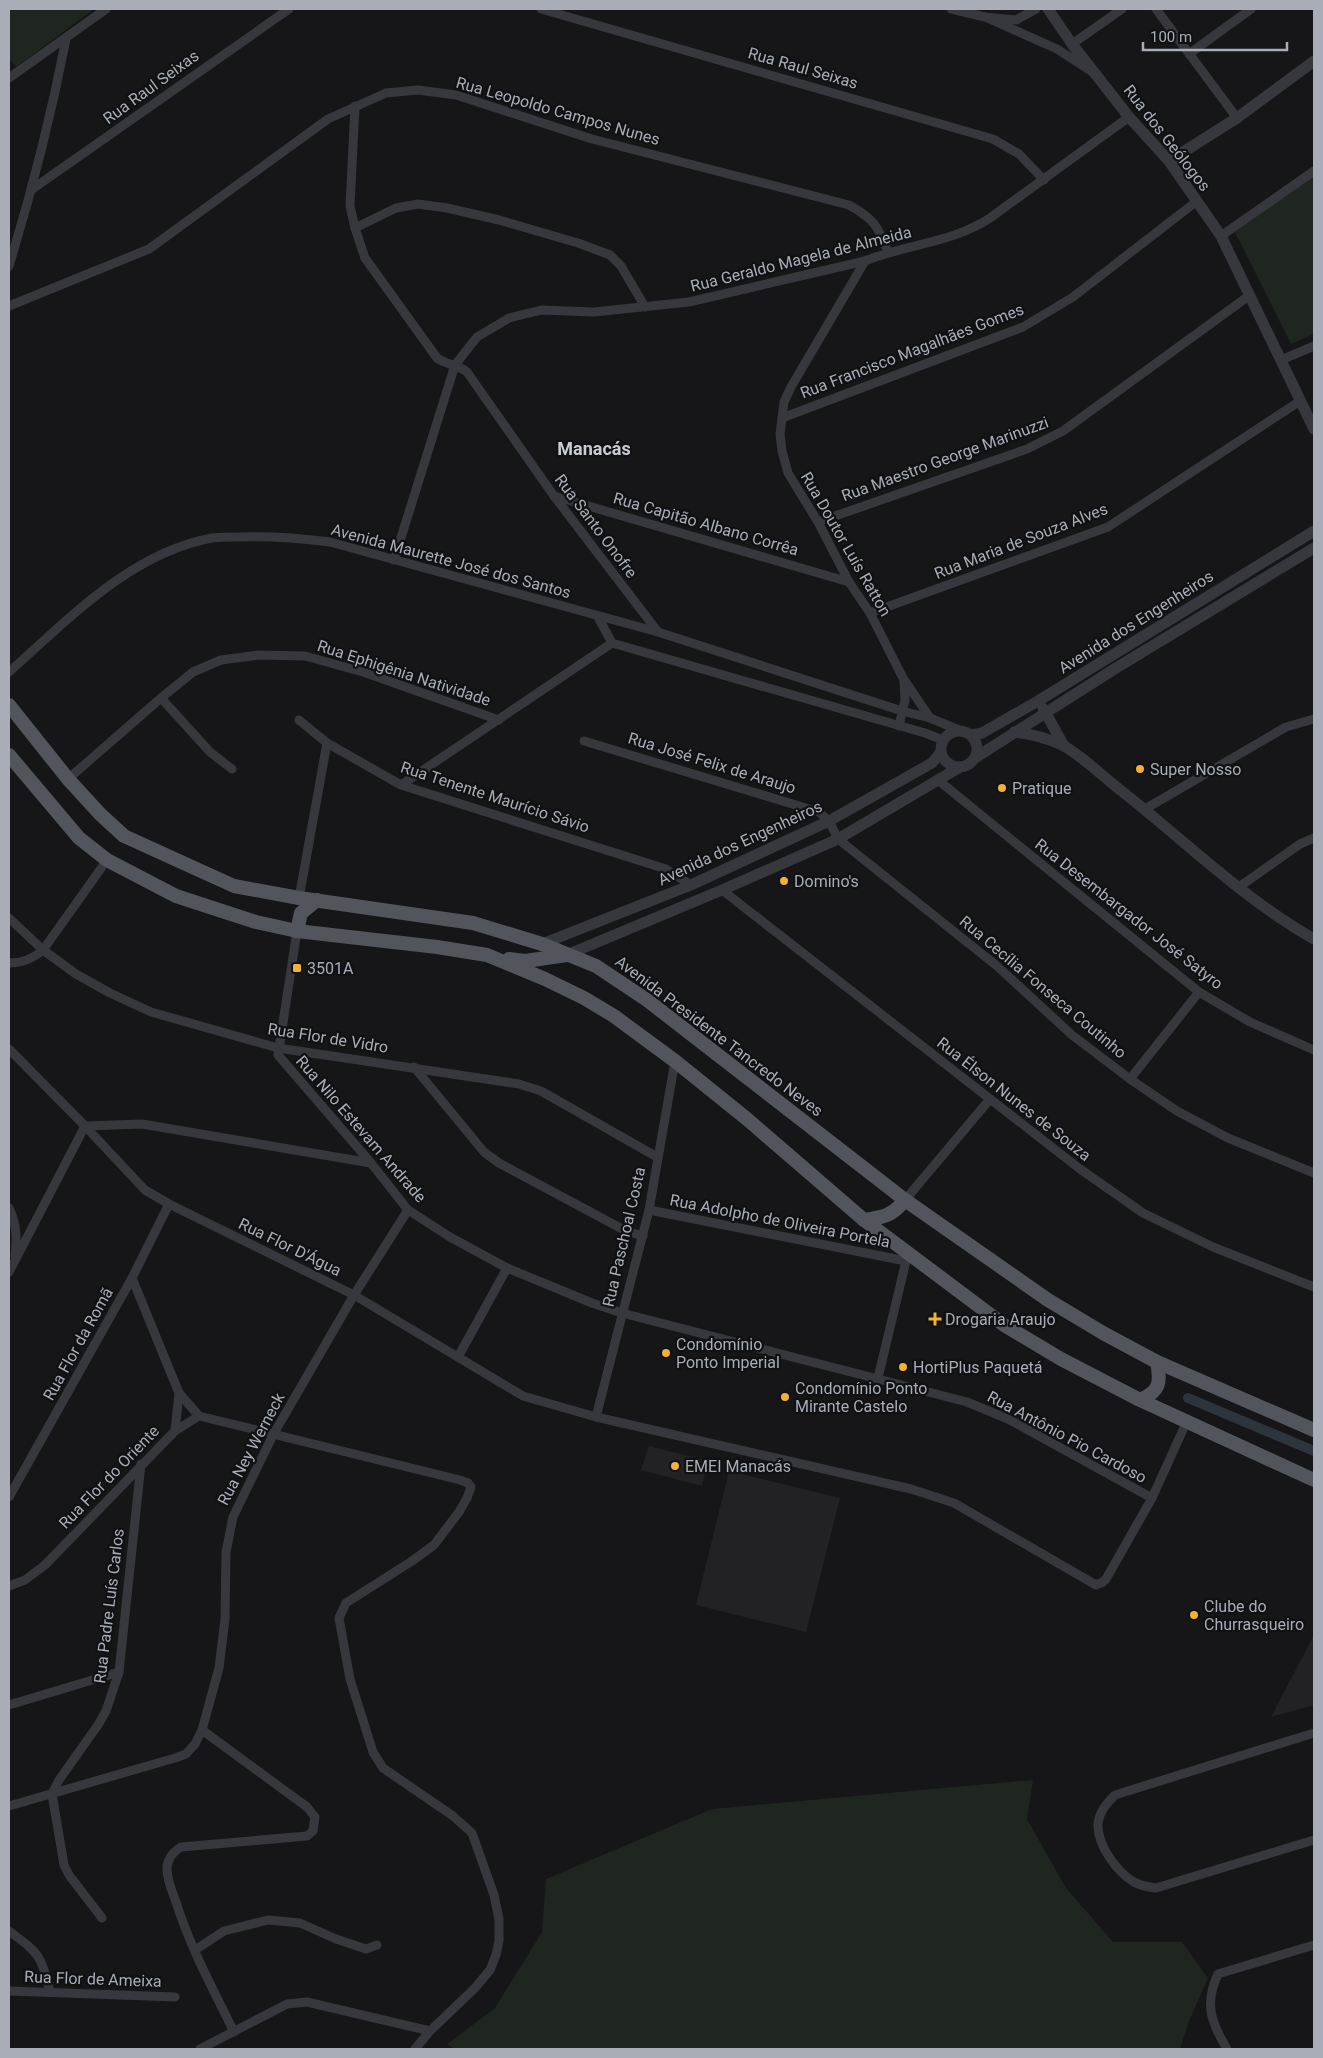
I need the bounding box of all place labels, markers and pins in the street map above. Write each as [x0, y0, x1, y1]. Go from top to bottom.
place label: Super Nosso [1150, 760, 1241, 779]
marker: Super Nosso [1134, 763, 1146, 775]
place label: Pratique [1012, 779, 1071, 798]
marker: Pratique [996, 782, 1008, 794]
place label: Domino's [794, 872, 859, 891]
marker: Domino's [778, 875, 790, 887]
place label: 3501A [307, 959, 354, 978]
marker: 3501A [291, 962, 303, 974]
place label: Drogaria Araujo [945, 1310, 1056, 1329]
marker: Drogaria Araujo [929, 1313, 941, 1325]
place label: Condomínio Ponto Imperial [676, 1335, 780, 1372]
marker: Condomínio Ponto Imperial [660, 1347, 672, 1359]
place label: HortiPlus Paquetá [913, 1358, 1043, 1377]
marker: HortiPlus Paquetá [897, 1361, 909, 1373]
place label: Condomínio Ponto Mirante Castelo [795, 1379, 928, 1416]
marker: Condomínio Ponto Mirante Castelo [779, 1391, 791, 1403]
place label: EMEI Manacás [685, 1457, 791, 1476]
marker: EMEI Manacás [669, 1460, 681, 1472]
place label: Clube do Churrasqueiro [1204, 1597, 1304, 1634]
marker: Clube do Churrasqueiro [1188, 1609, 1200, 1621]

